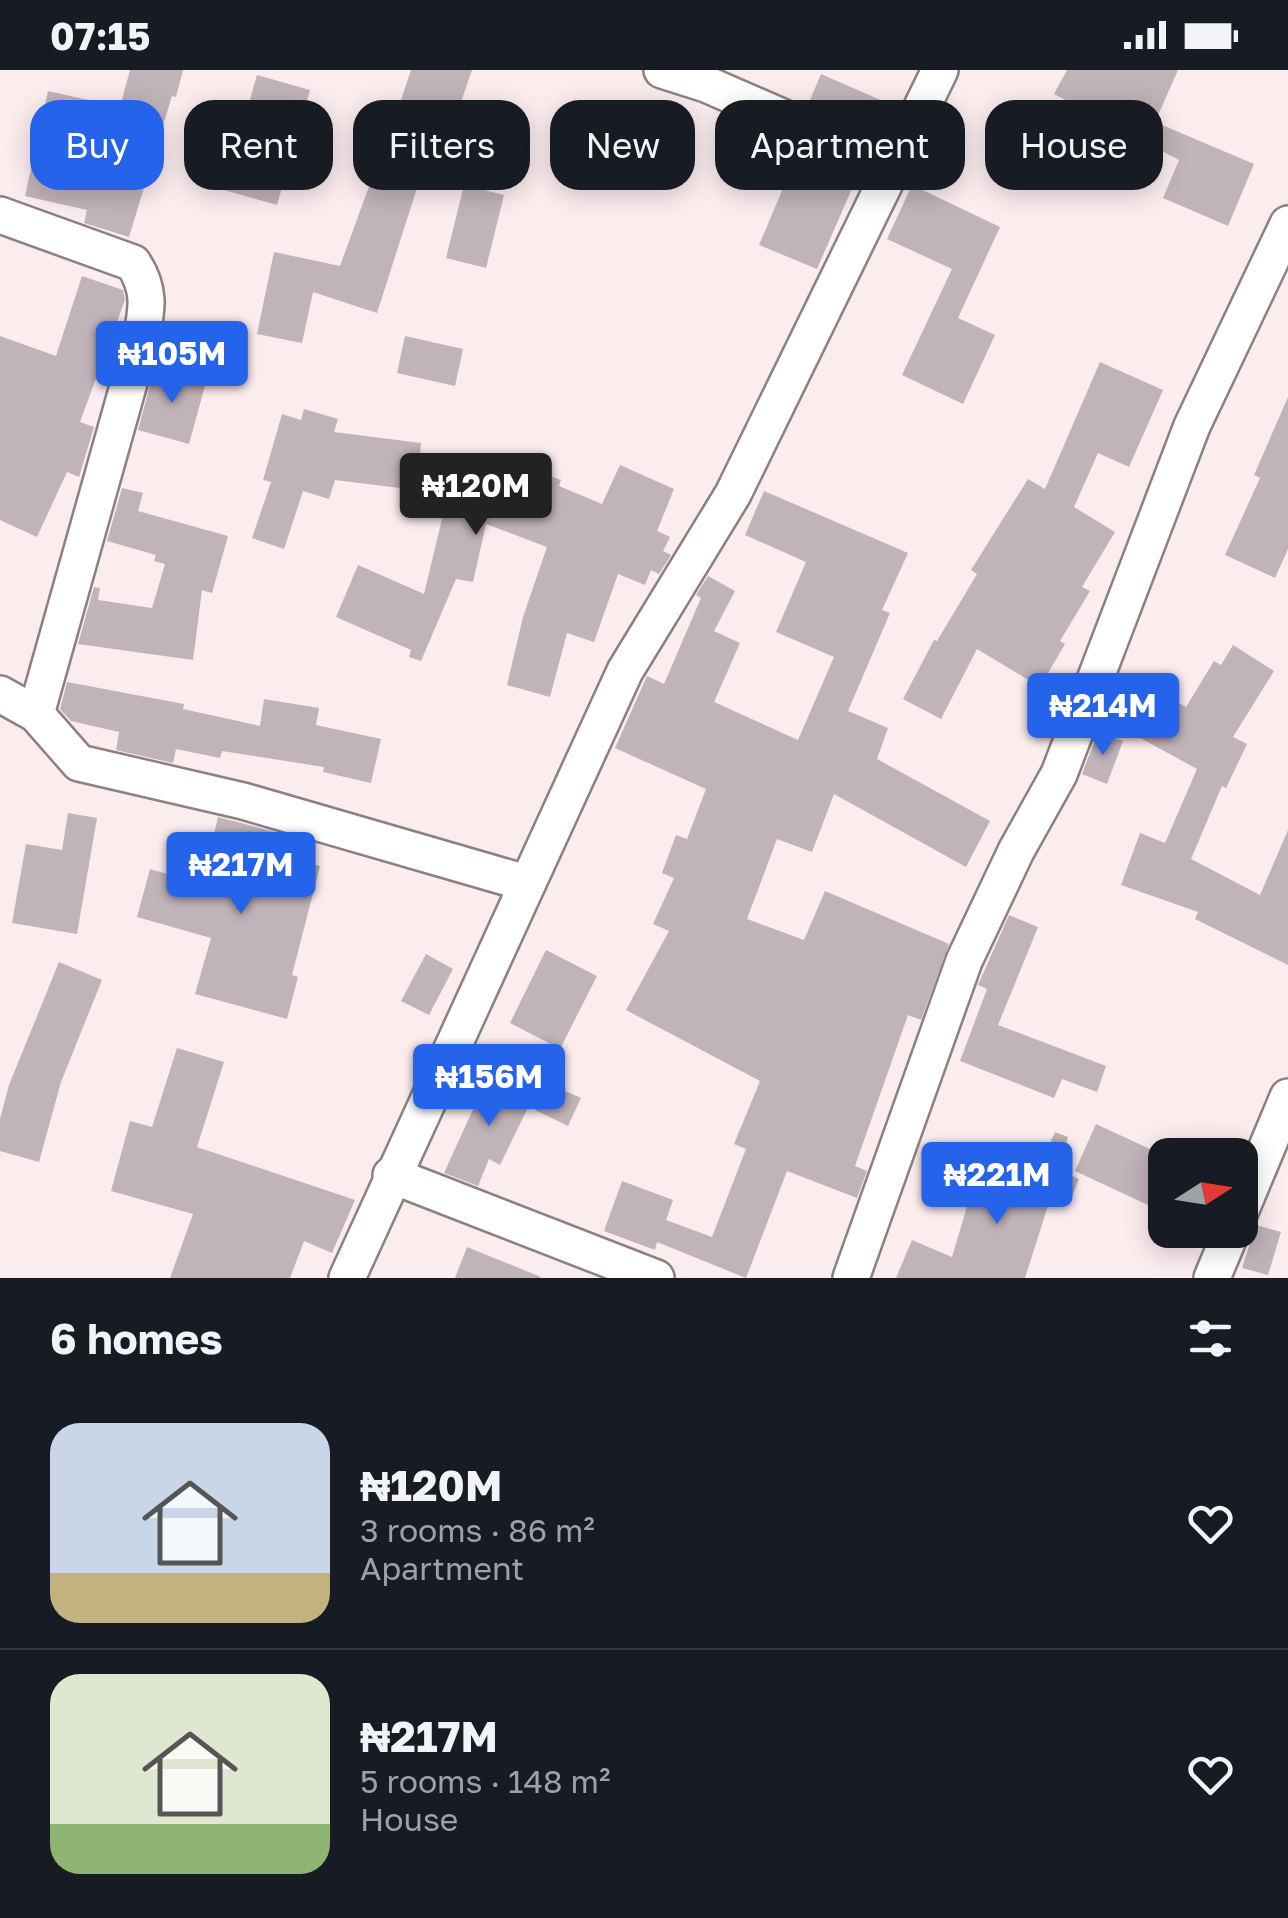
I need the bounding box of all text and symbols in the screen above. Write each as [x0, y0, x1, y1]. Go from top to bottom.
text: 07:15 [50, 13, 150, 58]
chip: Buy [30, 100, 164, 190]
chip: Rent [184, 100, 333, 190]
chip: Filters [353, 100, 530, 190]
chip: New [550, 100, 695, 190]
chip: Apartment [715, 100, 965, 190]
chip: House [985, 100, 1163, 190]
pin: ₦105M [102, 321, 242, 406]
text: ₦105M [118, 334, 226, 372]
pin: ₦120M [406, 453, 546, 538]
text: ₦120M [422, 466, 530, 504]
pin: ₦214M [1033, 673, 1173, 758]
text: ₦214M [1049, 686, 1157, 724]
pin: ₦217M [171, 832, 311, 917]
text: ₦217M [188, 845, 294, 883]
pin: ₦156M [419, 1044, 559, 1129]
text: ₦156M [435, 1057, 543, 1095]
north arrow [1148, 1138, 1258, 1248]
map controls [1148, 1138, 1258, 1248]
pin: ₦221M [927, 1142, 1067, 1227]
text: ₦221M [943, 1155, 1051, 1193]
icon: filters [1183, 1311, 1238, 1366]
text: 6 homes [50, 1313, 223, 1363]
text: ₦120M [360, 1460, 502, 1510]
icon: home [130, 1463, 250, 1583]
icon: heart [1183, 1496, 1238, 1551]
text: 3 rooms · 86 m² [360, 1511, 595, 1549]
text: Apartment [360, 1549, 524, 1587]
text: ₦217M [360, 1711, 498, 1761]
icon: home [130, 1714, 250, 1834]
icon: heart [1183, 1747, 1238, 1802]
text: 5 rooms · 148 m² [360, 1762, 610, 1800]
text: House [360, 1800, 458, 1838]

